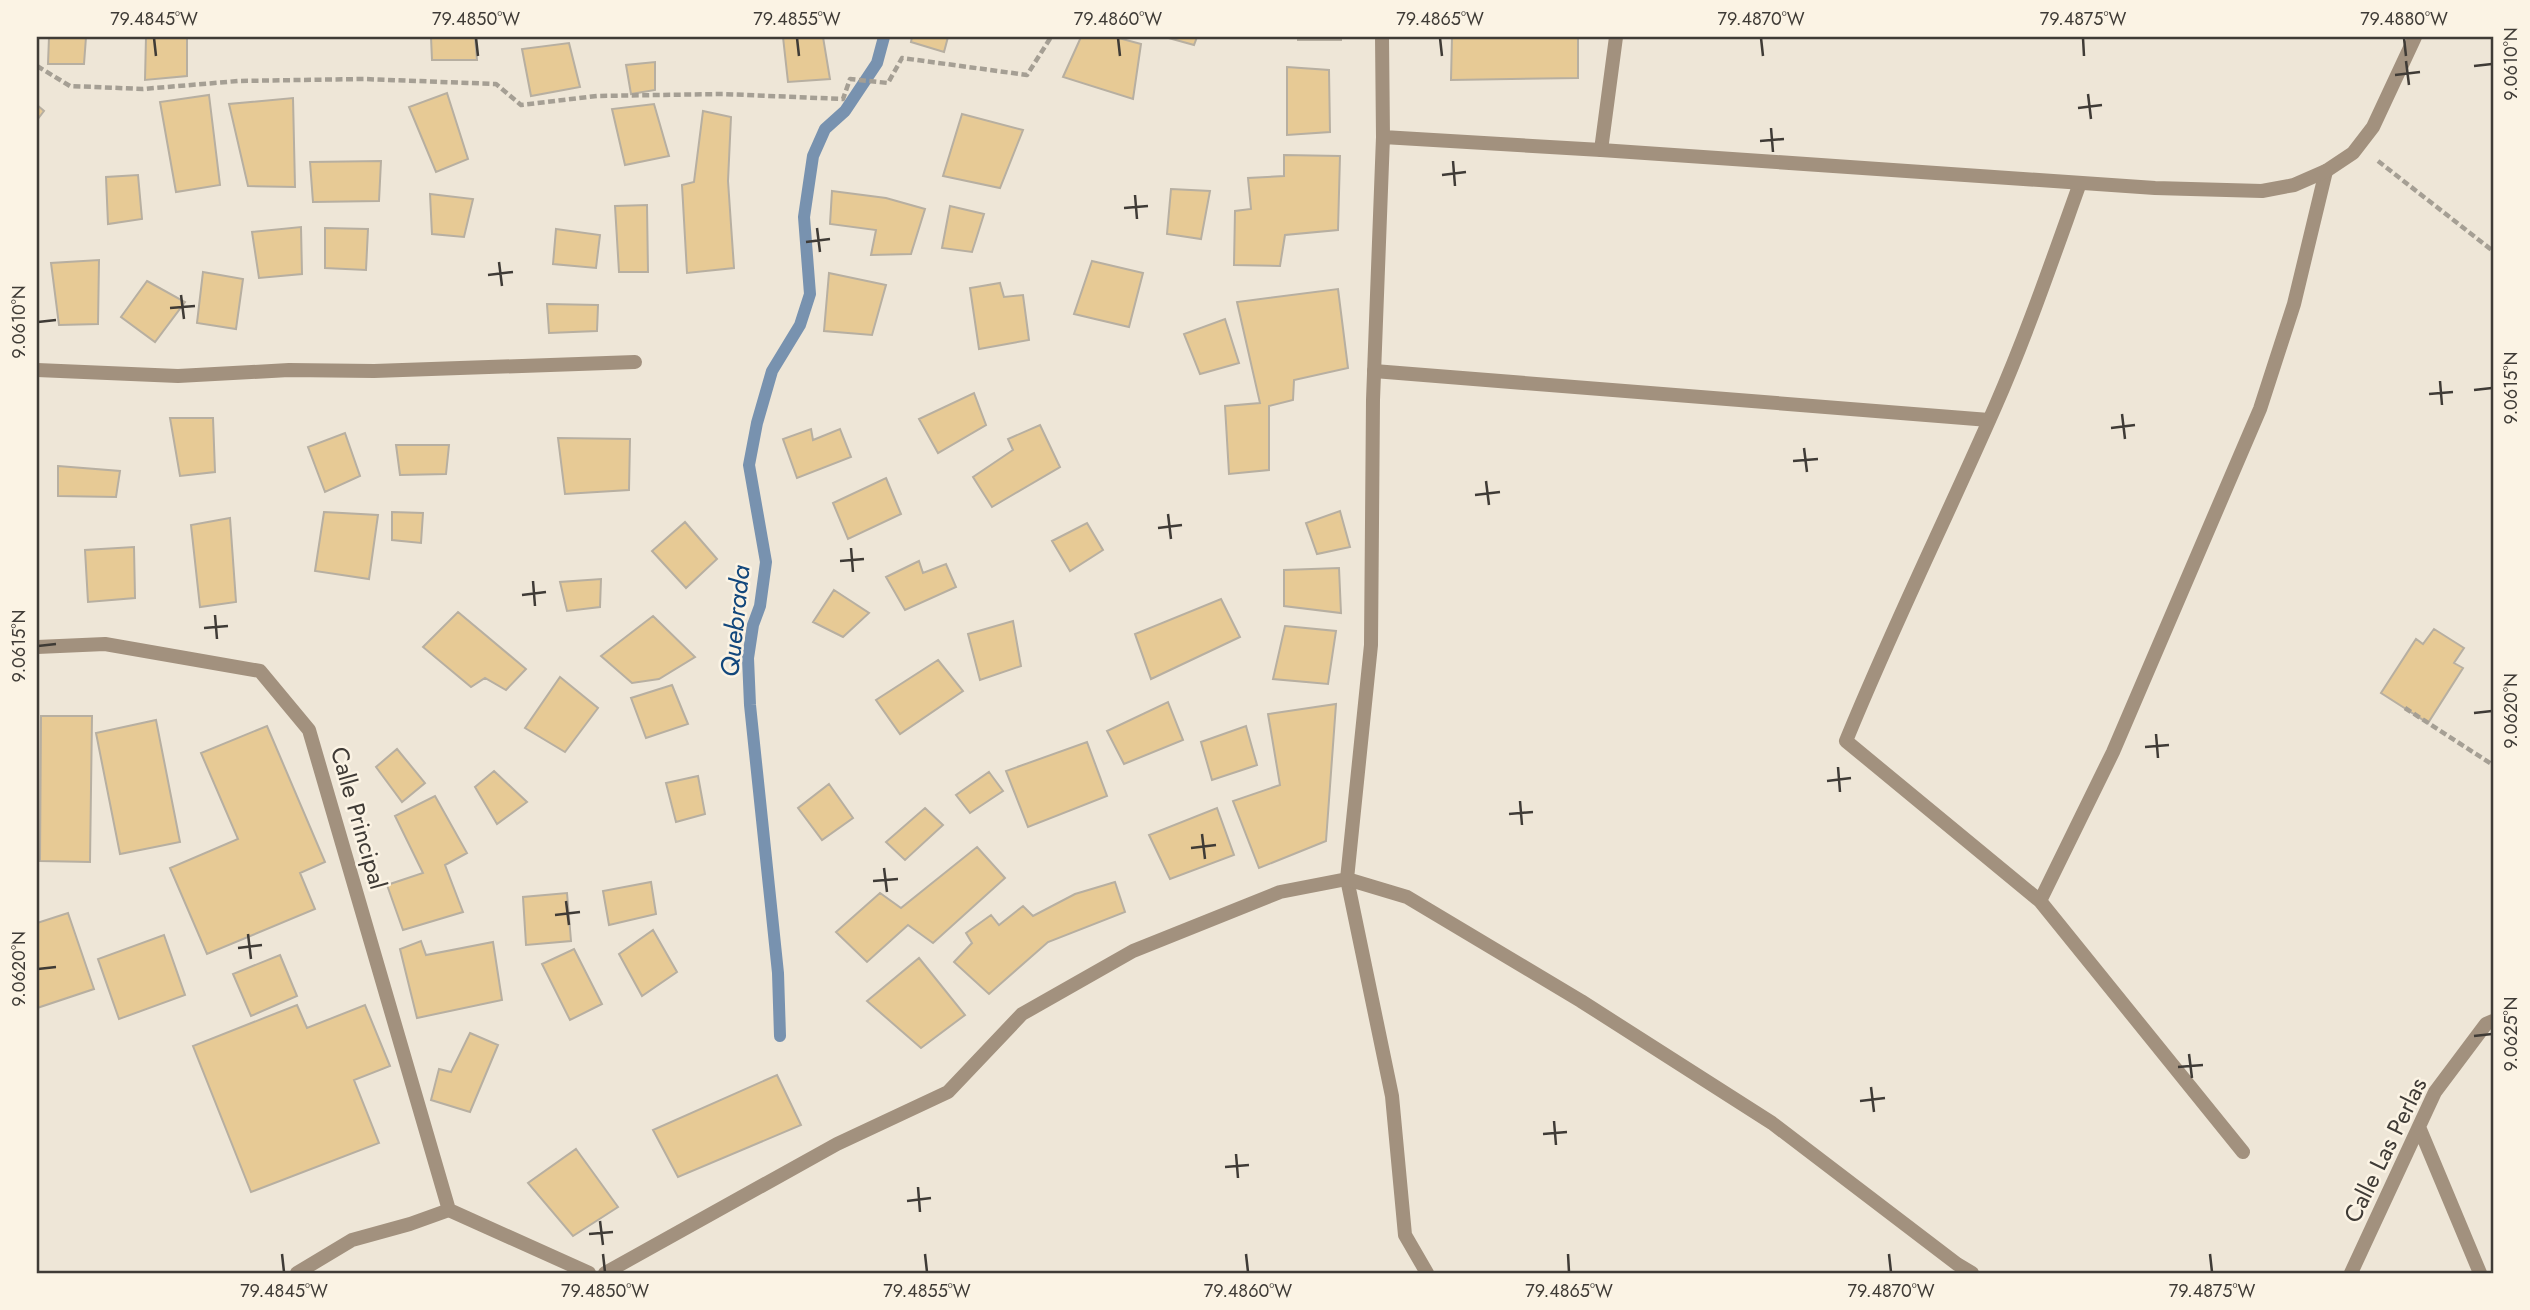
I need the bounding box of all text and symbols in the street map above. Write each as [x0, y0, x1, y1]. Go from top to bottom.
text: 79.4845°W [110, 6, 198, 32]
text: 79.4850°W [432, 6, 520, 32]
text: 79.4855°W [753, 6, 841, 32]
text: 79.4860°W [1074, 6, 1162, 32]
text: 79.4865°W [1396, 6, 1484, 32]
text: 79.4870°W [1717, 6, 1805, 32]
text: 79.4875°W [2040, 6, 2126, 32]
text: 79.4880°W [2360, 6, 2448, 32]
text: 9.0610°N [2498, 27, 2524, 101]
text: 9.0610°N [6, 285, 32, 359]
text: 9.0615°N [2498, 352, 2524, 424]
water label: Quebrada [710, 563, 760, 679]
text: 9.0615°N [6, 610, 32, 682]
text: 9.0620°N [2498, 673, 2524, 749]
street label: Calle Principal [322, 743, 396, 893]
text: 9.0620°N [6, 931, 32, 1007]
text: 9.0625°N [2498, 996, 2524, 1072]
street label: Calle Las Perlas [2335, 1072, 2435, 1228]
text: 79.4845°W [240, 1278, 328, 1304]
text: 79.4850°W [561, 1278, 649, 1304]
text: 79.4855°W [883, 1278, 971, 1304]
text: 79.4860°W [1204, 1278, 1292, 1304]
text: 79.4865°W [1525, 1278, 1613, 1304]
text: 79.4870°W [1847, 1278, 1935, 1304]
text: 79.4875°W [2169, 1278, 2255, 1304]

